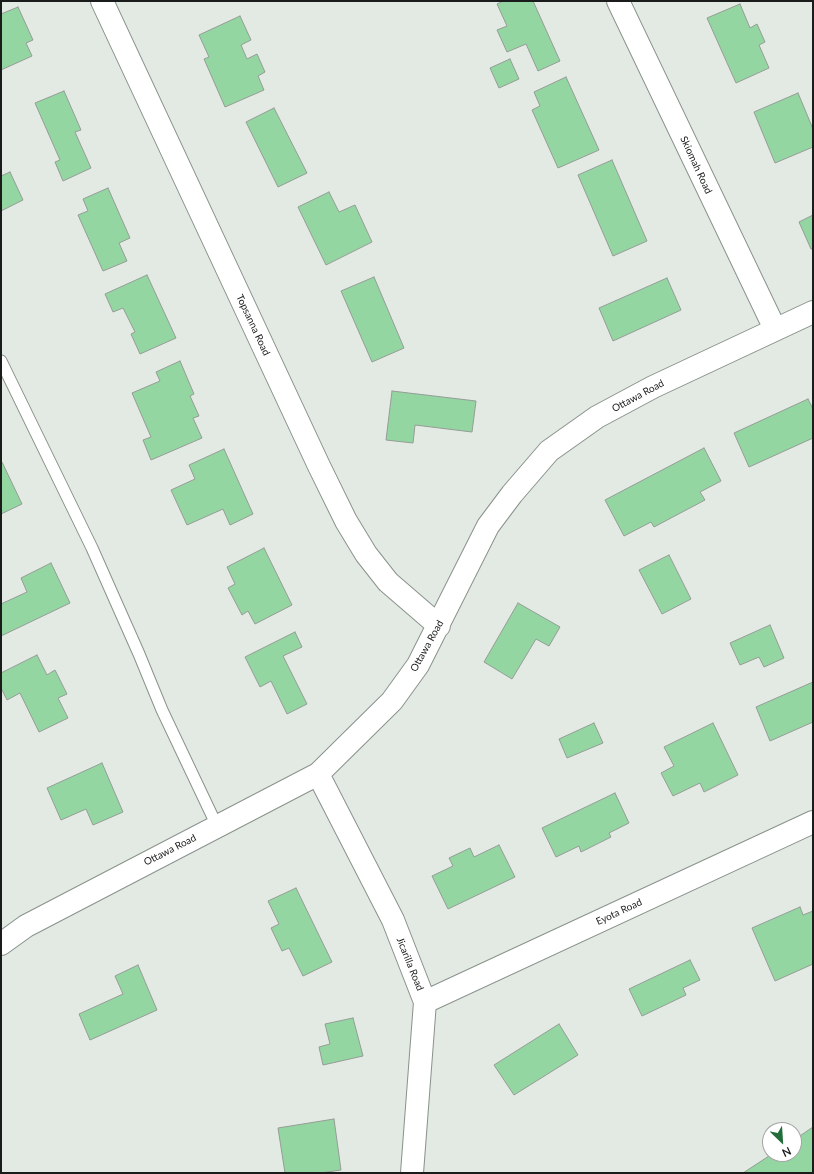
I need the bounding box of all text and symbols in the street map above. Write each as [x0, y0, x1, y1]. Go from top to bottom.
street label: Skiomah Road [677, 134, 715, 196]
street label: Topsanna Road [234, 292, 272, 358]
street label: Ottawa Road [610, 377, 666, 415]
street label: Ottawa Road [408, 618, 446, 674]
street label: Ottawa Road [142, 832, 198, 868]
street label: Eyota Road [594, 896, 644, 928]
street label: Jicarilla Road [394, 935, 426, 993]
north arrow [762, 1122, 802, 1162]
text: N [780, 1145, 793, 1160]

